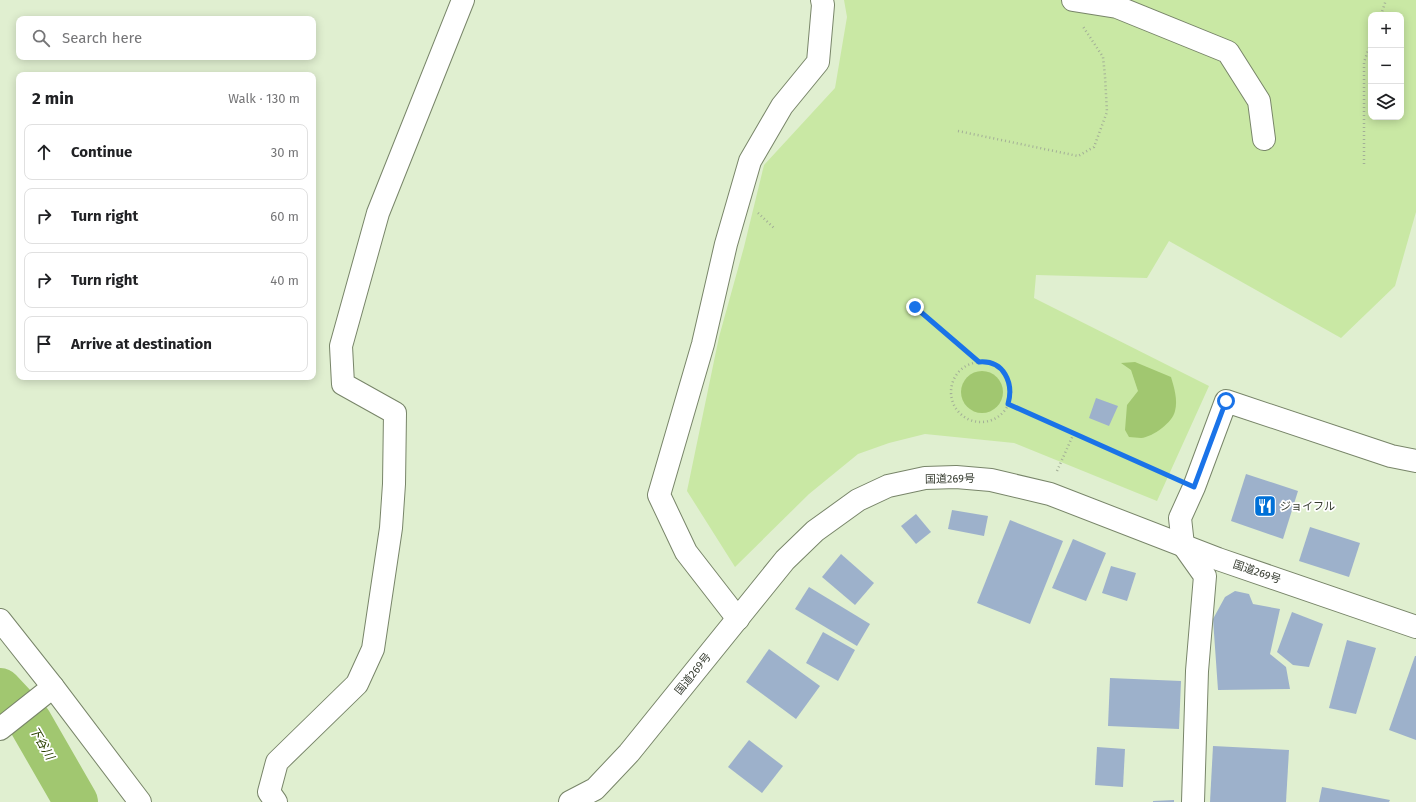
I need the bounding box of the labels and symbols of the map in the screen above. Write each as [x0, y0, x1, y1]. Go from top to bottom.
route end [906, 298, 924, 316]
route start [1217, 392, 1235, 410]
street label: 国道269号 [925, 472, 975, 486]
restaurant icon: ジョイフル [1252, 493, 1278, 519]
place label: ジョイフル [1280, 500, 1335, 513]
street label: 国道269号 [1231, 558, 1283, 586]
street label: 国道269号 [672, 651, 714, 697]
water label: 下谷川 [27, 724, 58, 764]

